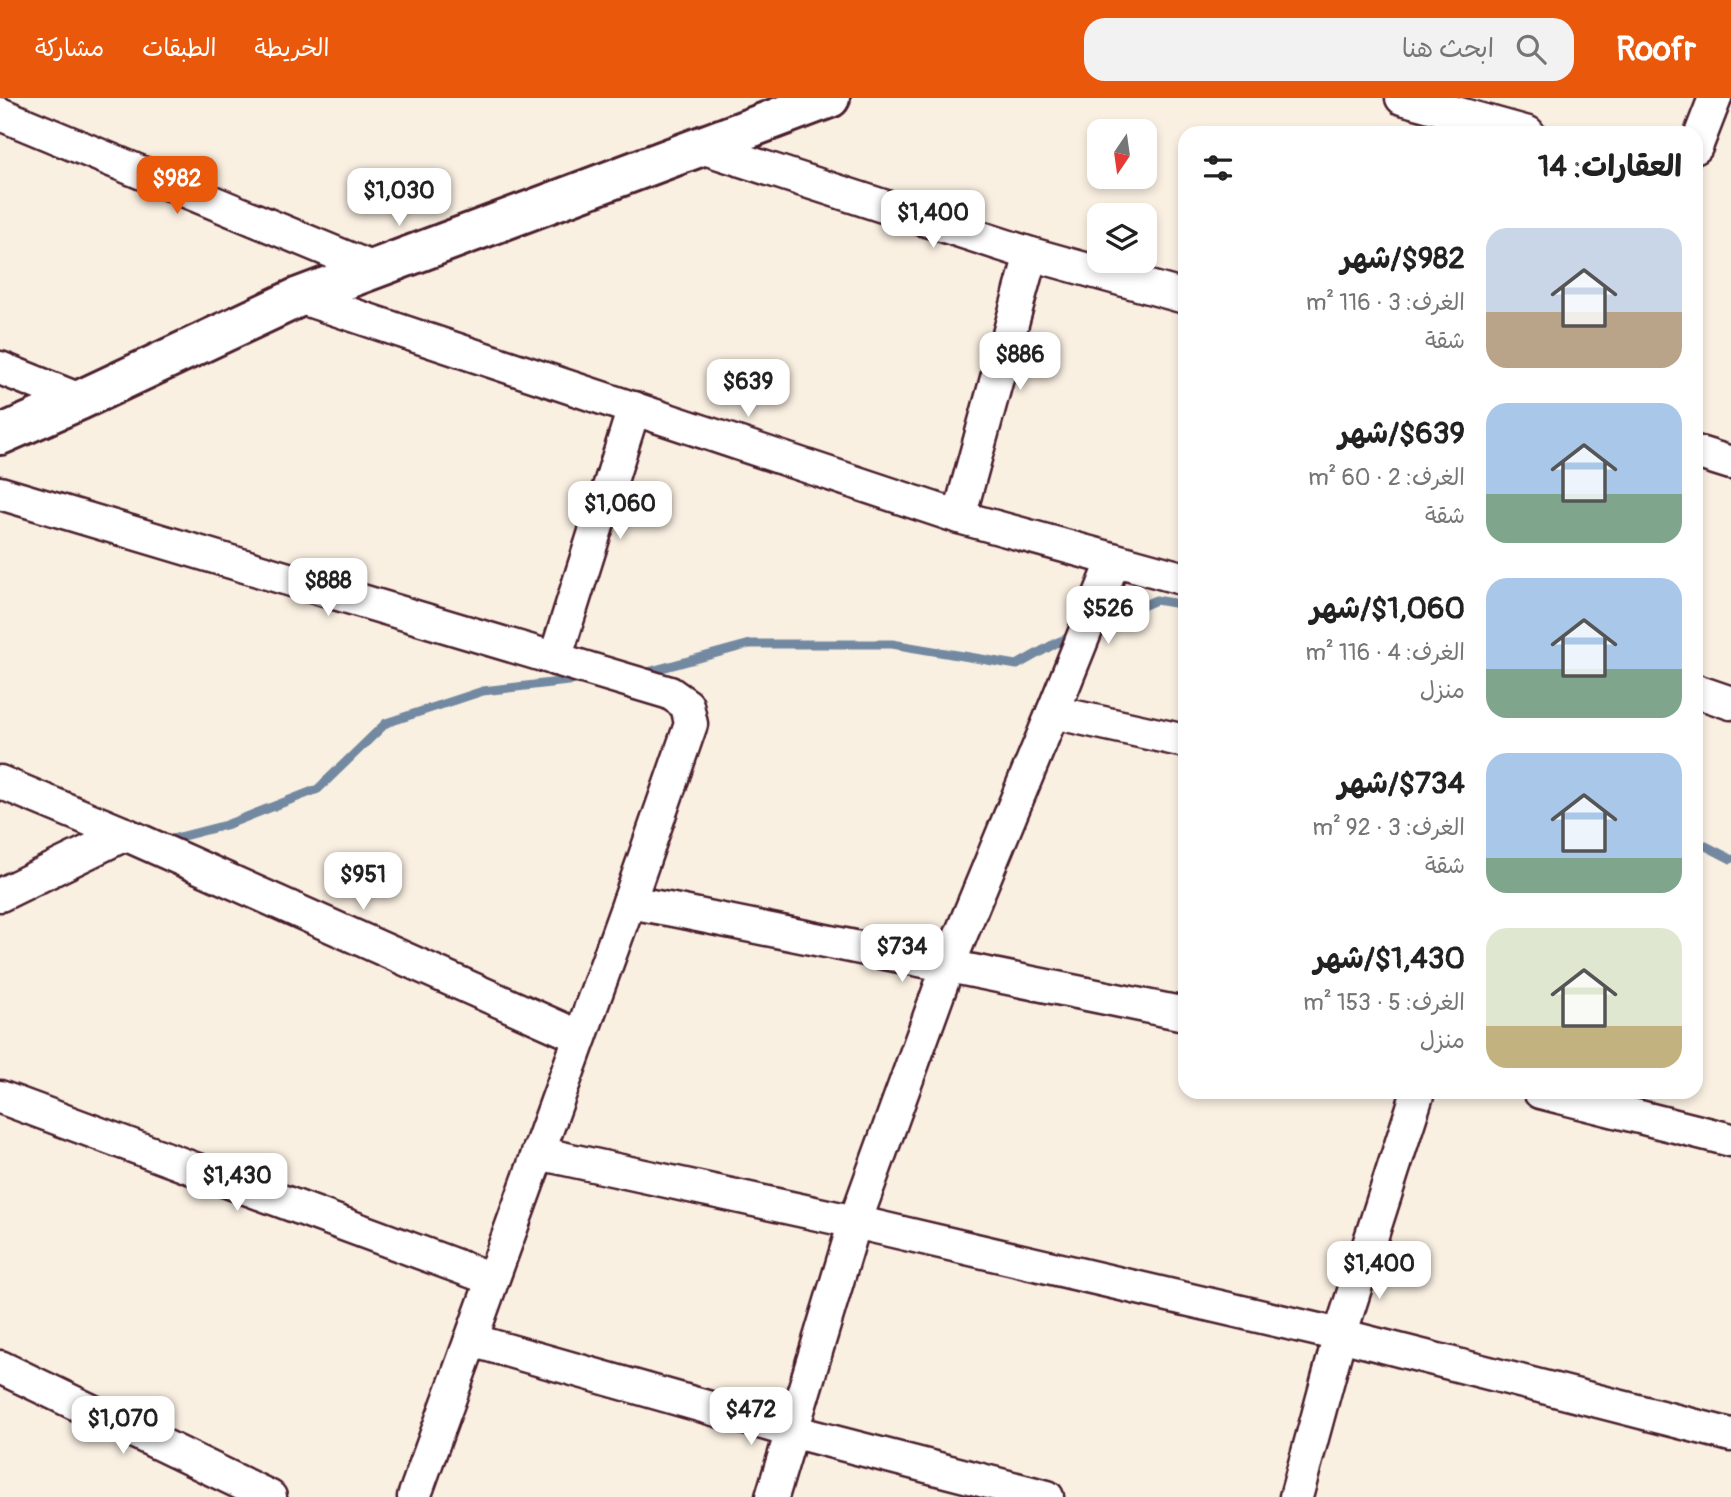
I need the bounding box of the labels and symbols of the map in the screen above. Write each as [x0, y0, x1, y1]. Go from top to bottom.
north arrow [1087, 119, 1157, 189]
pin: $982 [136, 156, 218, 216]
pin: $1,030 [342, 169, 456, 228]
pin: $1,400 [876, 190, 990, 250]
pin: $886 [979, 332, 1061, 392]
pin: $639 [707, 360, 789, 419]
pin: $1,060 [563, 482, 677, 541]
pin: $888 [287, 559, 369, 618]
pin: $526 [1067, 587, 1149, 646]
pin: $951 [322, 852, 404, 912]
pin: $734 [861, 924, 943, 984]
pin: $1,430 [180, 1154, 294, 1213]
pin: $1,400 [1322, 1242, 1436, 1301]
pin: $472 [710, 1388, 792, 1447]
pin: $1,070 [66, 1396, 180, 1456]

